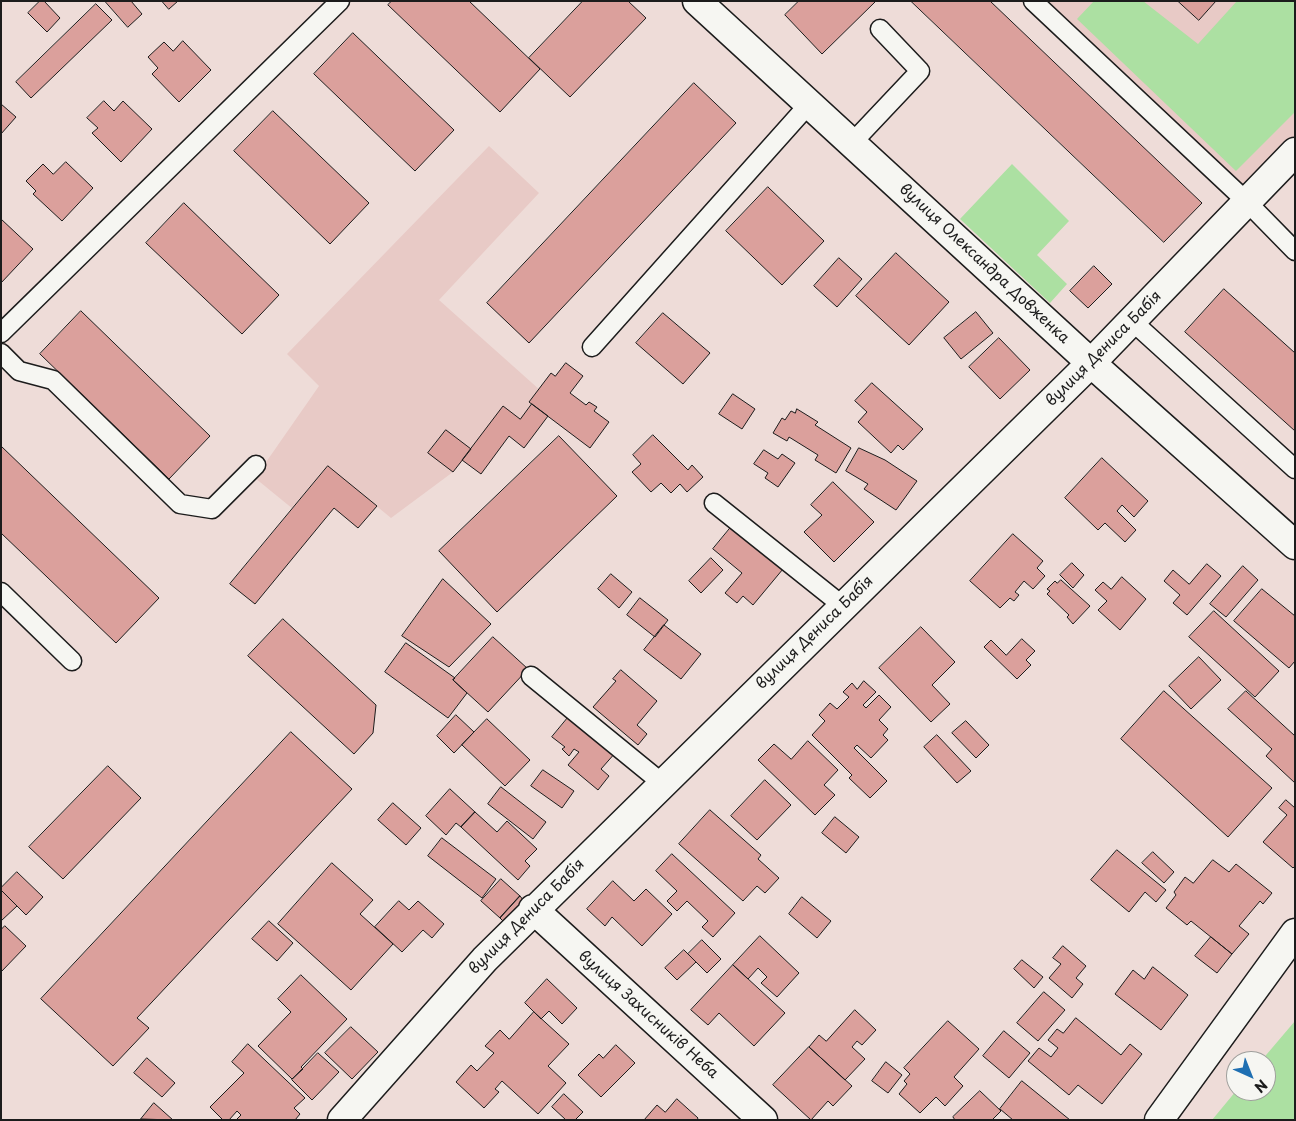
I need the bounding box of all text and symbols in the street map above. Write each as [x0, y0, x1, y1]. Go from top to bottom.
street label: вулиця Олександра Довженка [895, 180, 1073, 348]
street label: вулиця Дениса Бабія [1043, 288, 1165, 410]
street label: вулиця Дениса Бабія [753, 572, 877, 694]
street label: вулиця Дениса Бабія [466, 856, 588, 978]
street label: вулиця Захисників Неба [574, 947, 722, 1083]
north arrow [1226, 1051, 1276, 1101]
text: N [1250, 1075, 1272, 1098]

